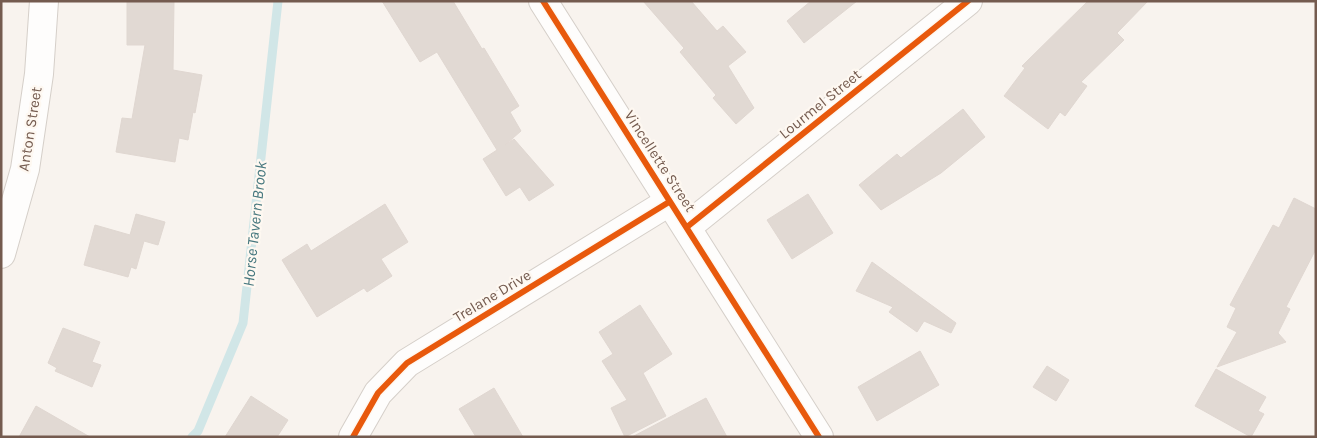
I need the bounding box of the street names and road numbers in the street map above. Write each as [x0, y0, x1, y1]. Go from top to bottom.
street label: Lourmel Street [775, 65, 865, 143]
street label: Anton Street [14, 85, 46, 173]
street label: Vincellette Street [621, 107, 700, 215]
street label: Trelane Drive [450, 266, 534, 326]

